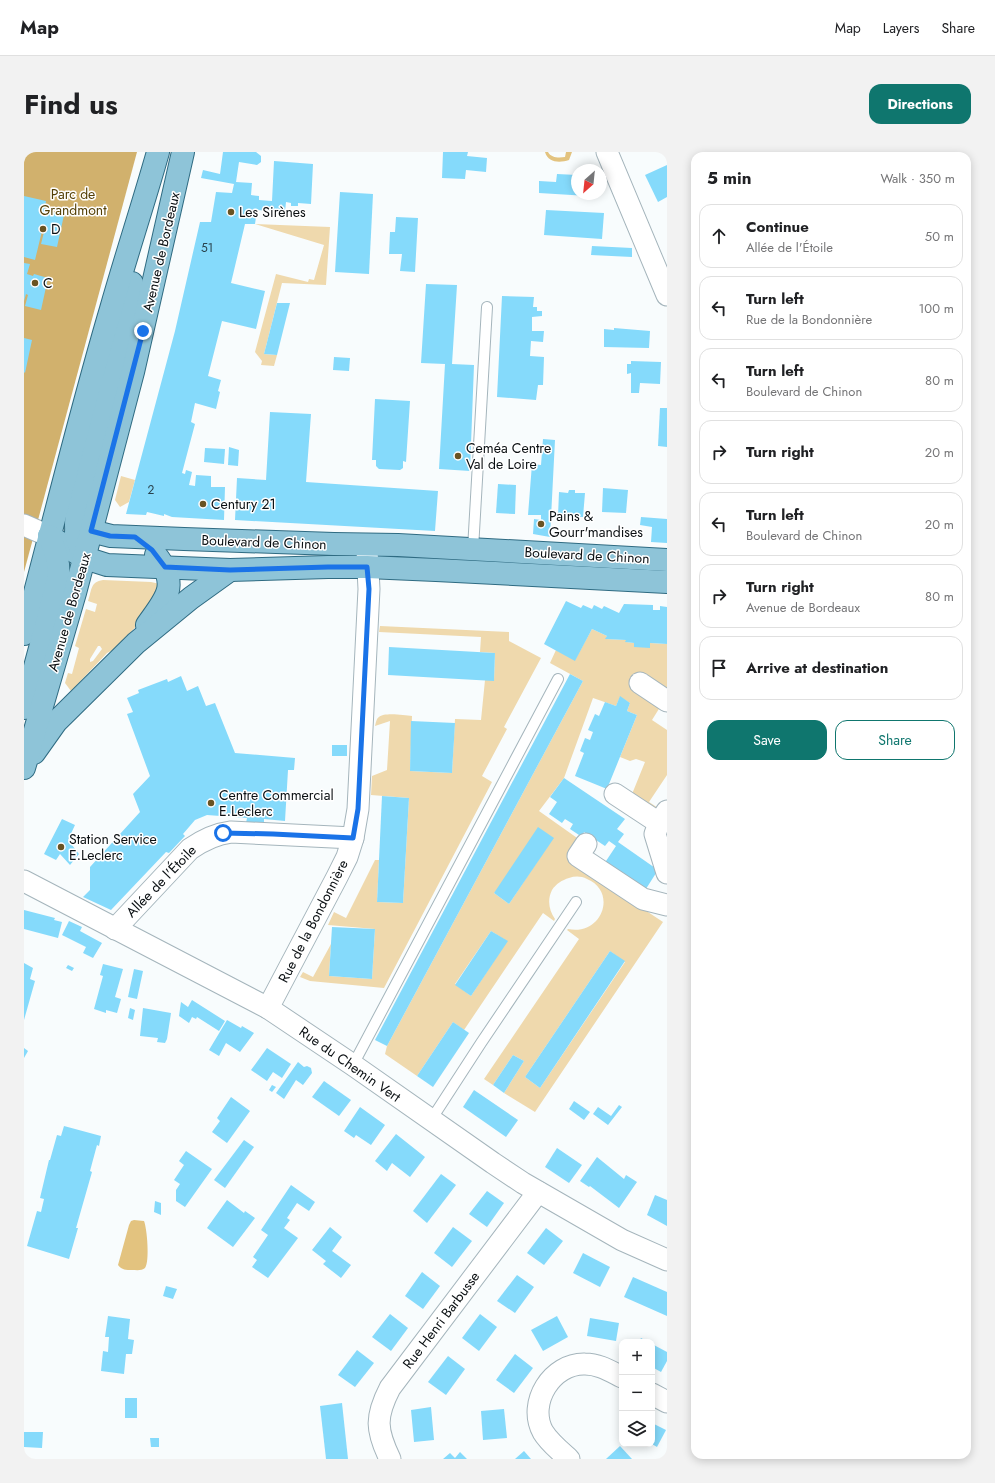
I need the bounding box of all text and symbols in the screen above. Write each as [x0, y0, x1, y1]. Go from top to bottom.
text: Map [20, 14, 59, 41]
text: Map [835, 18, 861, 38]
text: Layers [883, 18, 919, 38]
text: Share [941, 18, 975, 38]
text: Find us [24, 84, 118, 125]
button: Directions [869, 84, 971, 124]
north arrow [571, 164, 607, 200]
text: 5 min [707, 166, 751, 190]
text: Walk · 350 m [880, 169, 955, 188]
park label: Parc de Grandmont [40, 184, 107, 220]
street label: Avenue de Bordeaux [137, 190, 185, 314]
place label: Les Sirènes [239, 202, 306, 222]
marker: Les Sirènes [226, 207, 236, 217]
text: Continue [746, 216, 809, 238]
place label: D [51, 219, 61, 239]
marker: D [38, 224, 48, 234]
icon: ahead [708, 225, 730, 247]
text: 50 m [925, 227, 954, 246]
text: Allée de l'Étoile [746, 238, 833, 257]
house number: 51 [201, 239, 213, 257]
place label: C [43, 273, 53, 293]
marker: C [30, 278, 40, 288]
text: Turn left [746, 288, 804, 310]
icon: left [708, 297, 730, 319]
text: 100 m [919, 299, 954, 318]
text: Rue de la Bondonnière [746, 310, 872, 329]
route end [134, 322, 152, 340]
text: Turn left [746, 360, 804, 382]
icon: left [708, 369, 730, 391]
text: 80 m [925, 371, 954, 390]
text: Boulevard de Chinon [746, 382, 862, 401]
place label: Ceméa Centre Val de Loire [466, 438, 551, 474]
icon: right [708, 441, 730, 463]
text: Turn right [746, 441, 814, 463]
text: 20 m [925, 443, 954, 462]
marker: Ceméa Centre Val de Loire [453, 451, 463, 461]
house number: 2 [148, 481, 155, 499]
place label: Century 21 [211, 494, 276, 514]
marker: Century 21 [198, 499, 208, 509]
text: Turn left [746, 504, 804, 526]
place label: Pains & Gourr'mandises [549, 506, 643, 542]
icon: left [708, 513, 730, 535]
text: 20 m [925, 515, 954, 534]
marker: Pains & Gourr'mandises [536, 519, 546, 529]
text: Boulevard de Chinon [746, 526, 862, 545]
street label: Boulevard de Chinon [201, 530, 327, 554]
street label: Boulevard de Chinon [524, 542, 650, 568]
street label: Avenue de Bordeaux [42, 550, 96, 674]
text: Turn right [746, 576, 814, 598]
icon: right [708, 585, 730, 607]
text: 80 m [925, 587, 954, 606]
text: Avenue de Bordeaux [746, 598, 860, 617]
icon: arrive [708, 657, 730, 679]
text: Arrive at destination [746, 657, 888, 679]
button: Save [707, 720, 827, 760]
button: Share [835, 720, 955, 760]
place label: Centre Commercial E.Leclerc [219, 785, 334, 821]
marker: Centre Commercial E.Leclerc [206, 798, 216, 808]
route start [214, 824, 232, 842]
place label: Station Service E.Leclerc [69, 829, 157, 865]
street label: Allée de l'Étoile [121, 840, 201, 922]
marker: Station Service E.Leclerc [56, 842, 66, 852]
street label: Rue de la Bondonnière [273, 856, 353, 986]
street label: Rue du Chemin Vert [295, 1021, 405, 1107]
street label: Rue Henri Barbusse [398, 1267, 484, 1373]
map controls [619, 1339, 655, 1447]
button: + [619, 1339, 655, 1375]
button: − [619, 1375, 655, 1411]
button: layers [619, 1411, 655, 1447]

